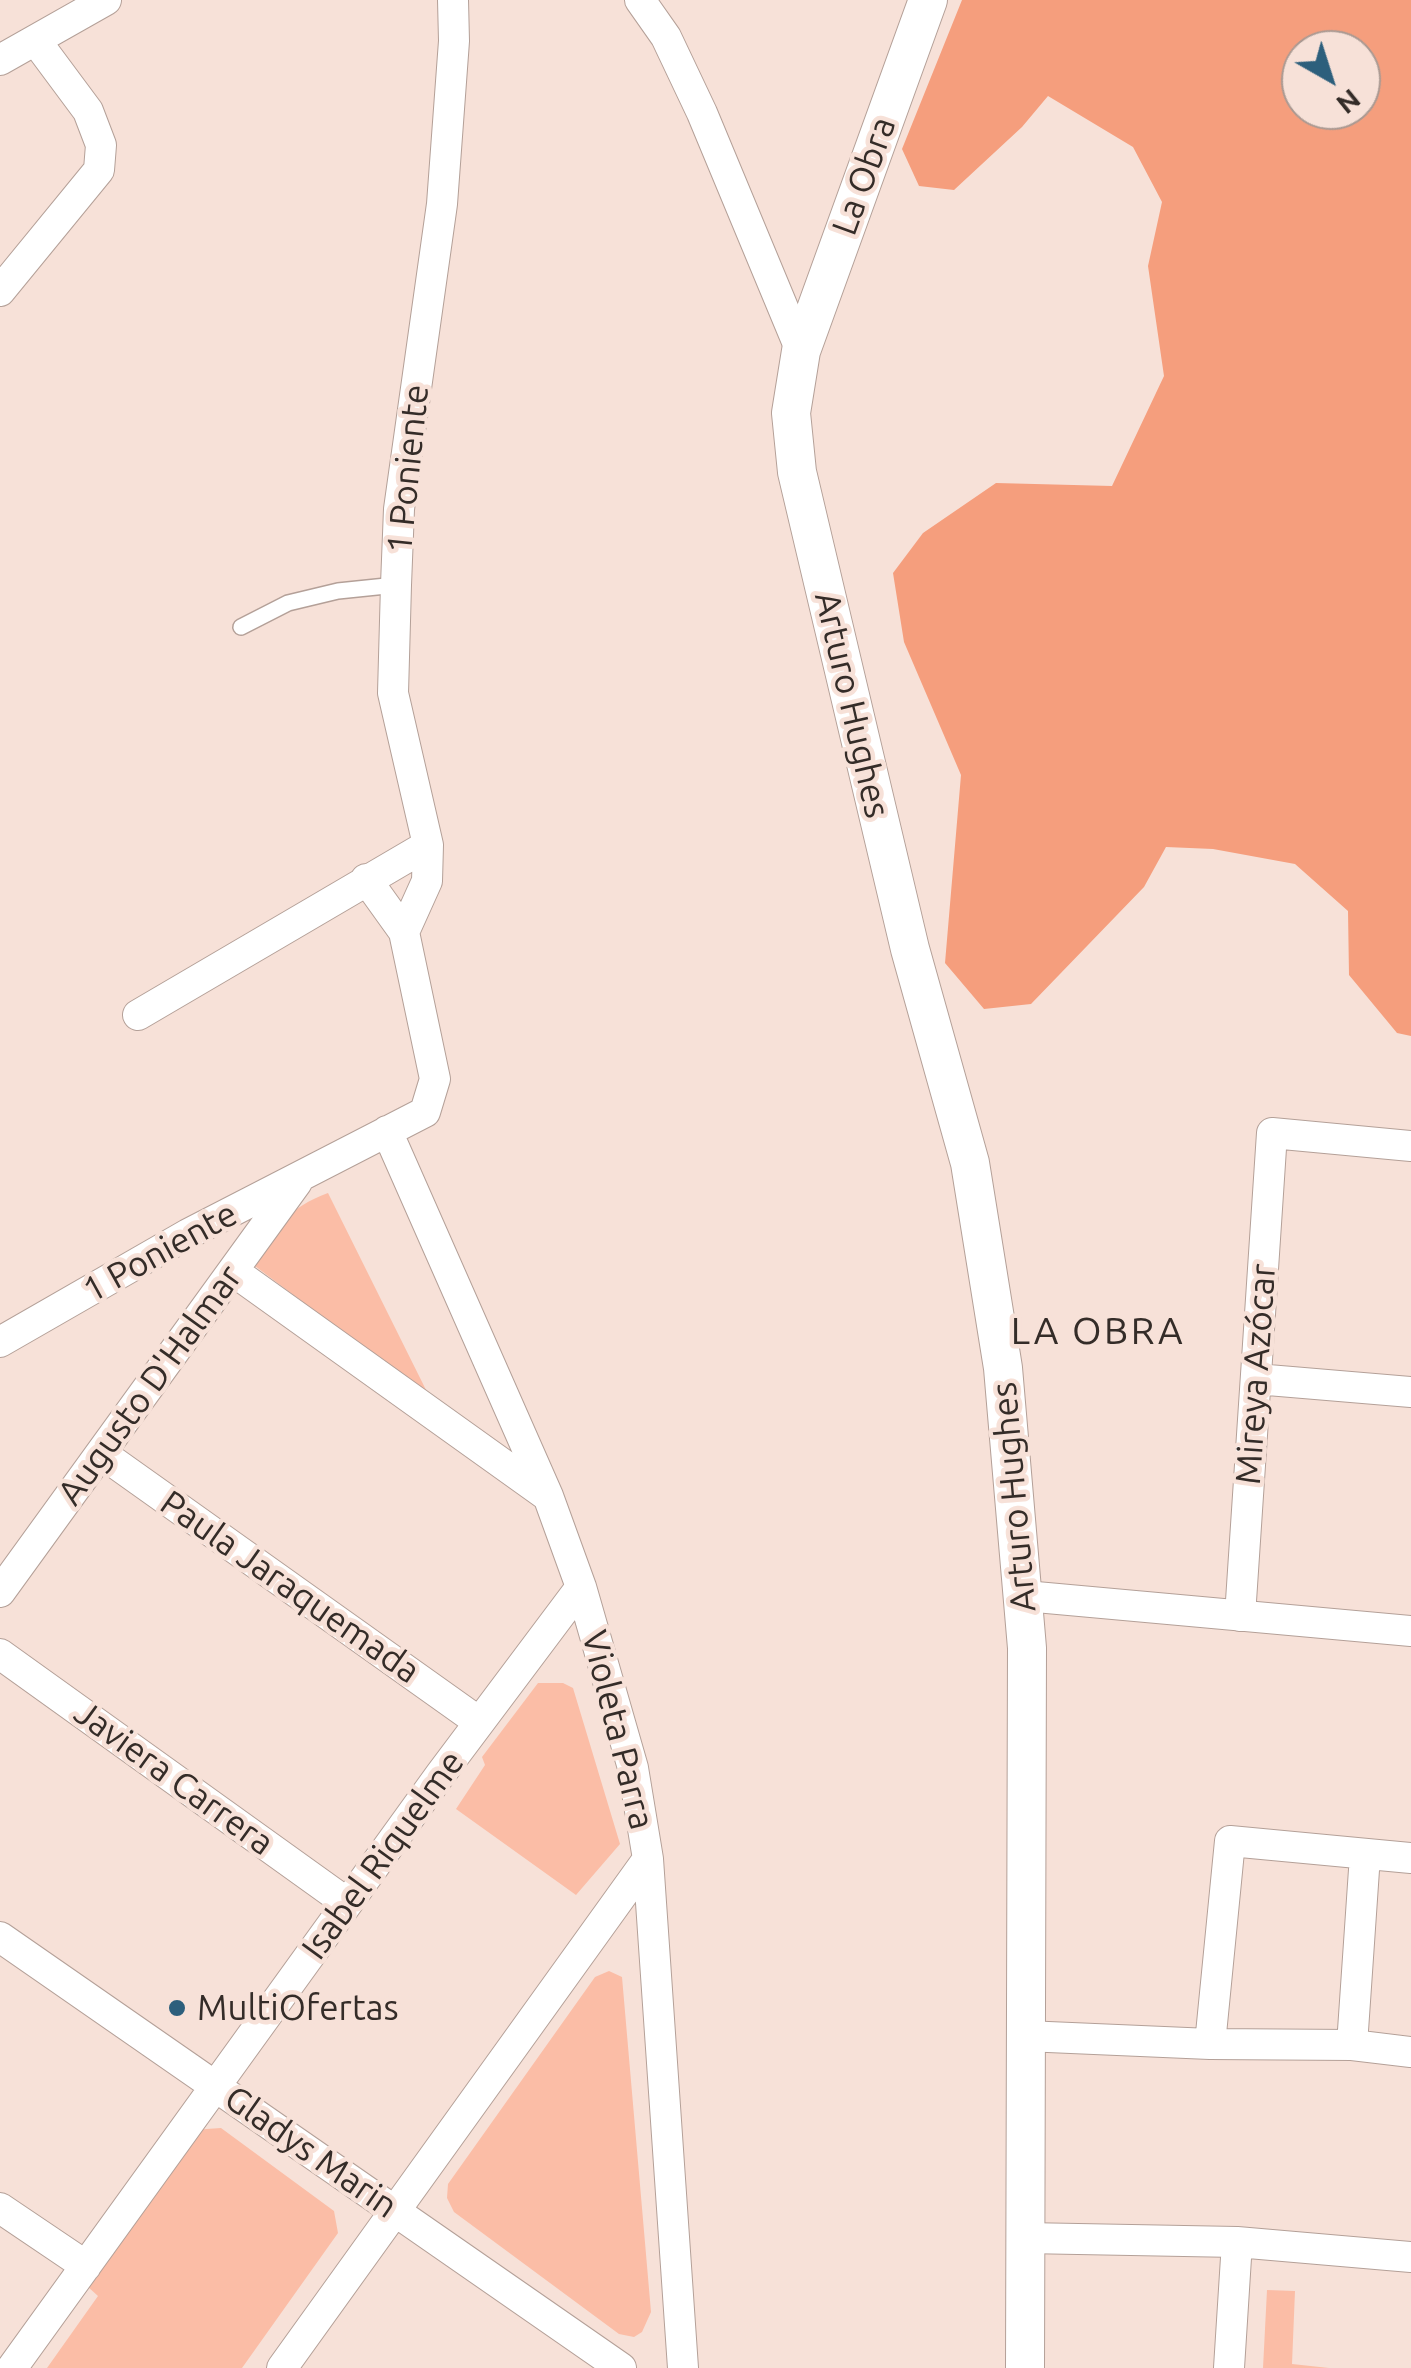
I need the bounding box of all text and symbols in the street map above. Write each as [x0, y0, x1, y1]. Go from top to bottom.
north arrow [1281, 30, 1381, 130]
text: N [1331, 84, 1367, 121]
street label: La Obra [823, 111, 905, 241]
street label: 1 Poniente [378, 382, 438, 556]
street label: Arturo Hughes [806, 588, 898, 822]
street label: 1 Poniente [76, 1193, 244, 1311]
street label: Augusto D'Halmar [49, 1257, 251, 1513]
street label: Mireya Azócar [1227, 1262, 1285, 1486]
district label: LA OBRA [1011, 1308, 1185, 1354]
street label: Arturo Hughes [983, 1380, 1045, 1614]
street label: Paula Jaraquemada [152, 1482, 428, 1692]
street label: Violeta Parra [573, 1626, 663, 1834]
street label: Javiera Carrera [66, 1692, 282, 1864]
street label: Isabel Riquelme [293, 1742, 473, 1968]
place label: MultiOfertas [197, 1987, 399, 2029]
marker: MultiOfertas [166, 1997, 188, 2019]
street label: Gladys Marin [217, 2077, 405, 2227]

